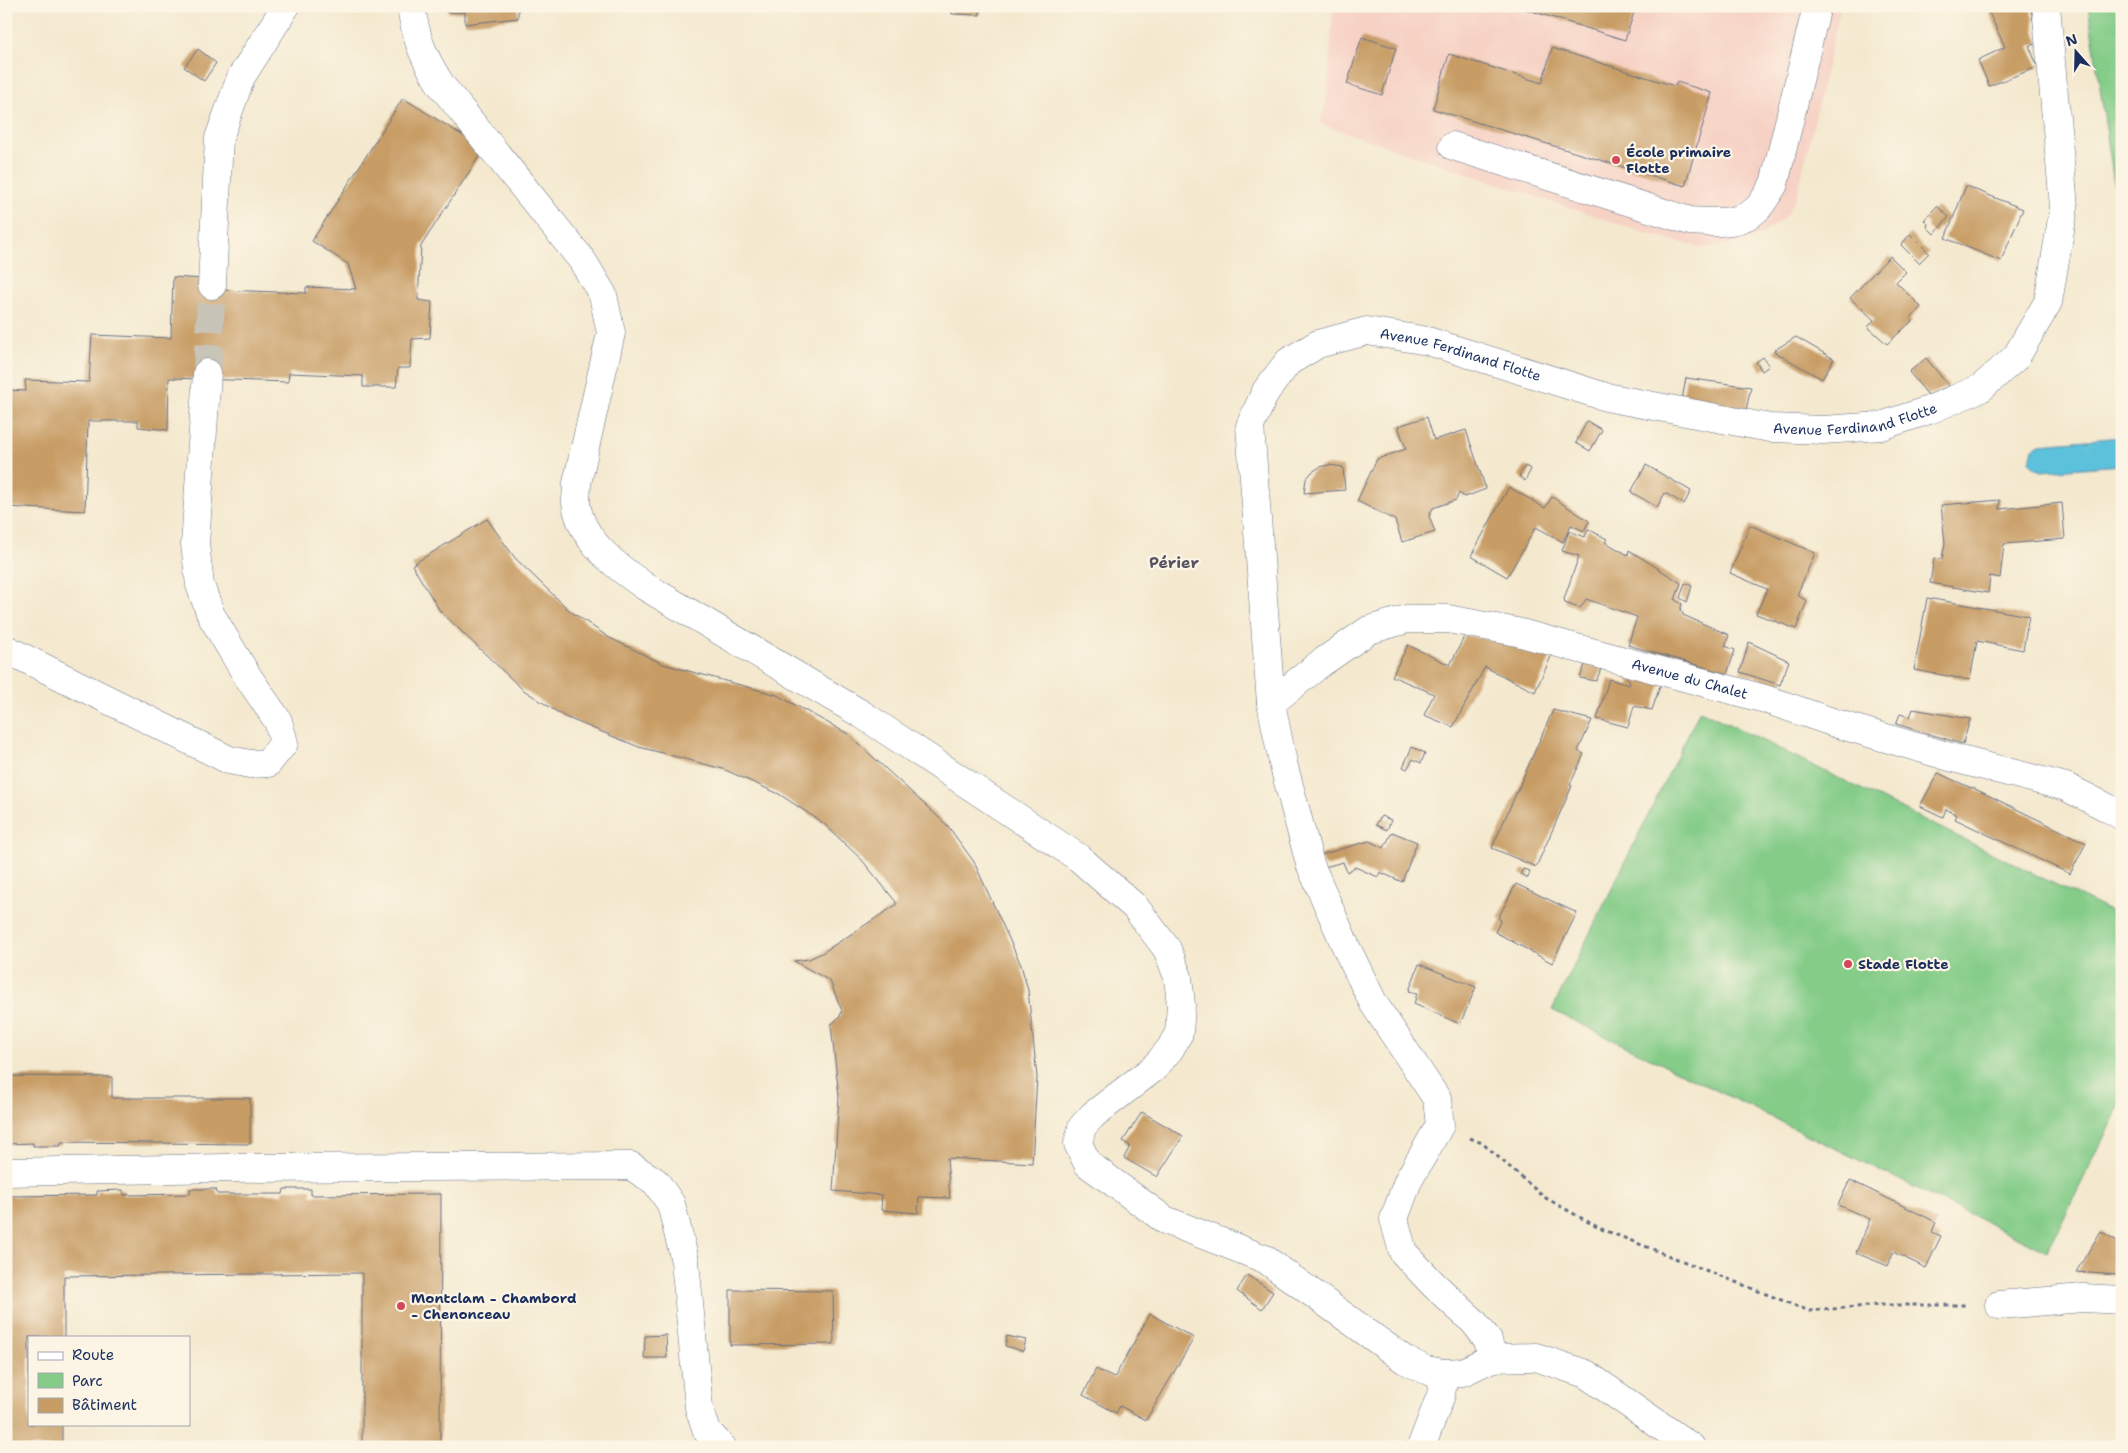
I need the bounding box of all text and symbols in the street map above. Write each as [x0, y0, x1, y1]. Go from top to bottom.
north arrow [2050, 28, 2100, 78]
text: N [2063, 29, 2080, 50]
place label: École primaire Flotte [1626, 143, 1731, 177]
marker: École primaire Flotte [1610, 154, 1622, 166]
street label: Avenue Ferdinand Flotte [1379, 324, 1543, 385]
street label: Avenue Ferdinand Flotte [1773, 399, 1940, 439]
district label: Périer [1149, 552, 1199, 573]
street label: Avenue du Chalet [1630, 654, 1750, 703]
place label: Stade Flotte [1858, 955, 1949, 973]
marker: Stade Flotte [1842, 958, 1854, 970]
place label: Montclam - Chambord - Chenonceau [411, 1289, 577, 1323]
marker: Montclam - Chambord - Chenonceau [395, 1300, 407, 1312]
legend [28, 1336, 190, 1426]
text: Route [72, 1345, 114, 1365]
text: Parc [72, 1371, 103, 1391]
text: Bâtiment [72, 1395, 137, 1415]

